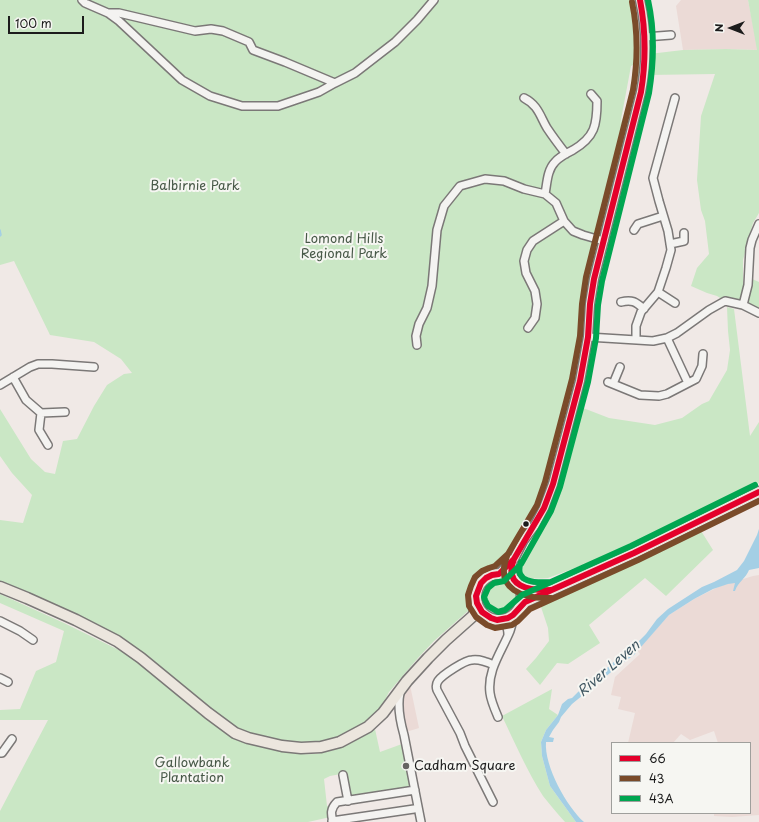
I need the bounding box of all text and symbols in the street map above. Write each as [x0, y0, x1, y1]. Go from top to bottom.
scale bar [10, 8, 86, 34]
north arrow [711, 8, 751, 48]
text: 100 m [15, 14, 52, 32]
text: N [710, 24, 727, 32]
park label: Balbirnie Park [150, 178, 240, 194]
park label: Lomond Hills Regional Park [301, 231, 387, 262]
unlabelled marker [521, 519, 531, 529]
water label: River Leven [574, 637, 644, 701]
legend [611, 742, 751, 814]
text: 66 [649, 749, 666, 767]
park label: Gallowbank Plantation [154, 755, 230, 786]
place label: Cadham Square [414, 758, 515, 774]
marker: Cadham Square [401, 761, 411, 771]
text: 43 [649, 769, 665, 787]
text: 43A [649, 789, 674, 807]

